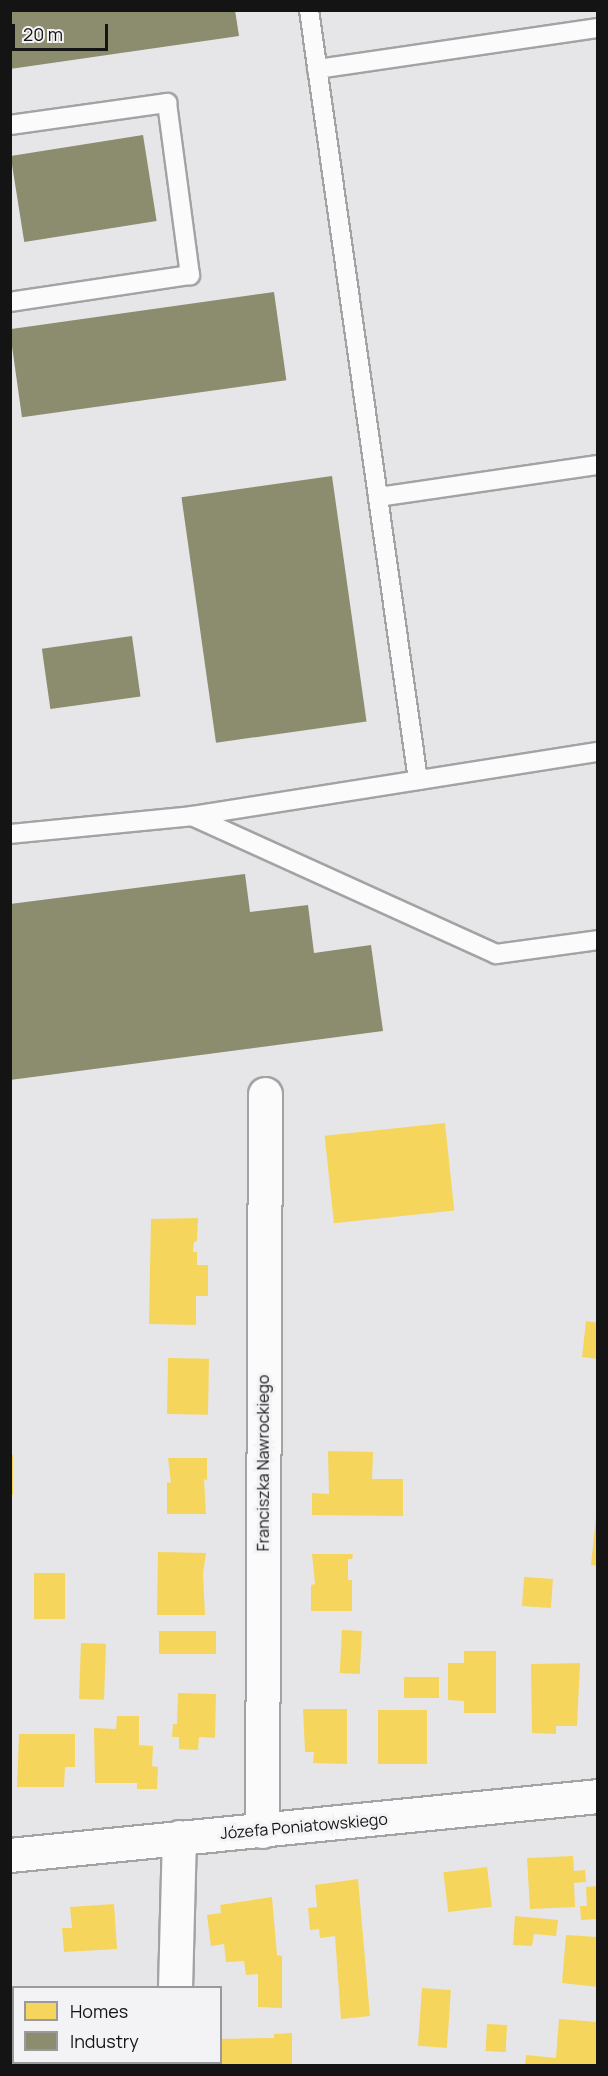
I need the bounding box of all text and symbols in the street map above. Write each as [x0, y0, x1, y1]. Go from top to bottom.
scale bar [15, 12, 111, 50]
text: 20 m [23, 22, 63, 46]
street label: Franciszka Nawrockiego [253, 1375, 273, 1551]
street label: Józefa Poniatowskiego [219, 1809, 389, 1843]
legend [12, 1986, 222, 2064]
text: Homes [70, 1999, 128, 2023]
text: Industry [70, 2029, 139, 2053]

